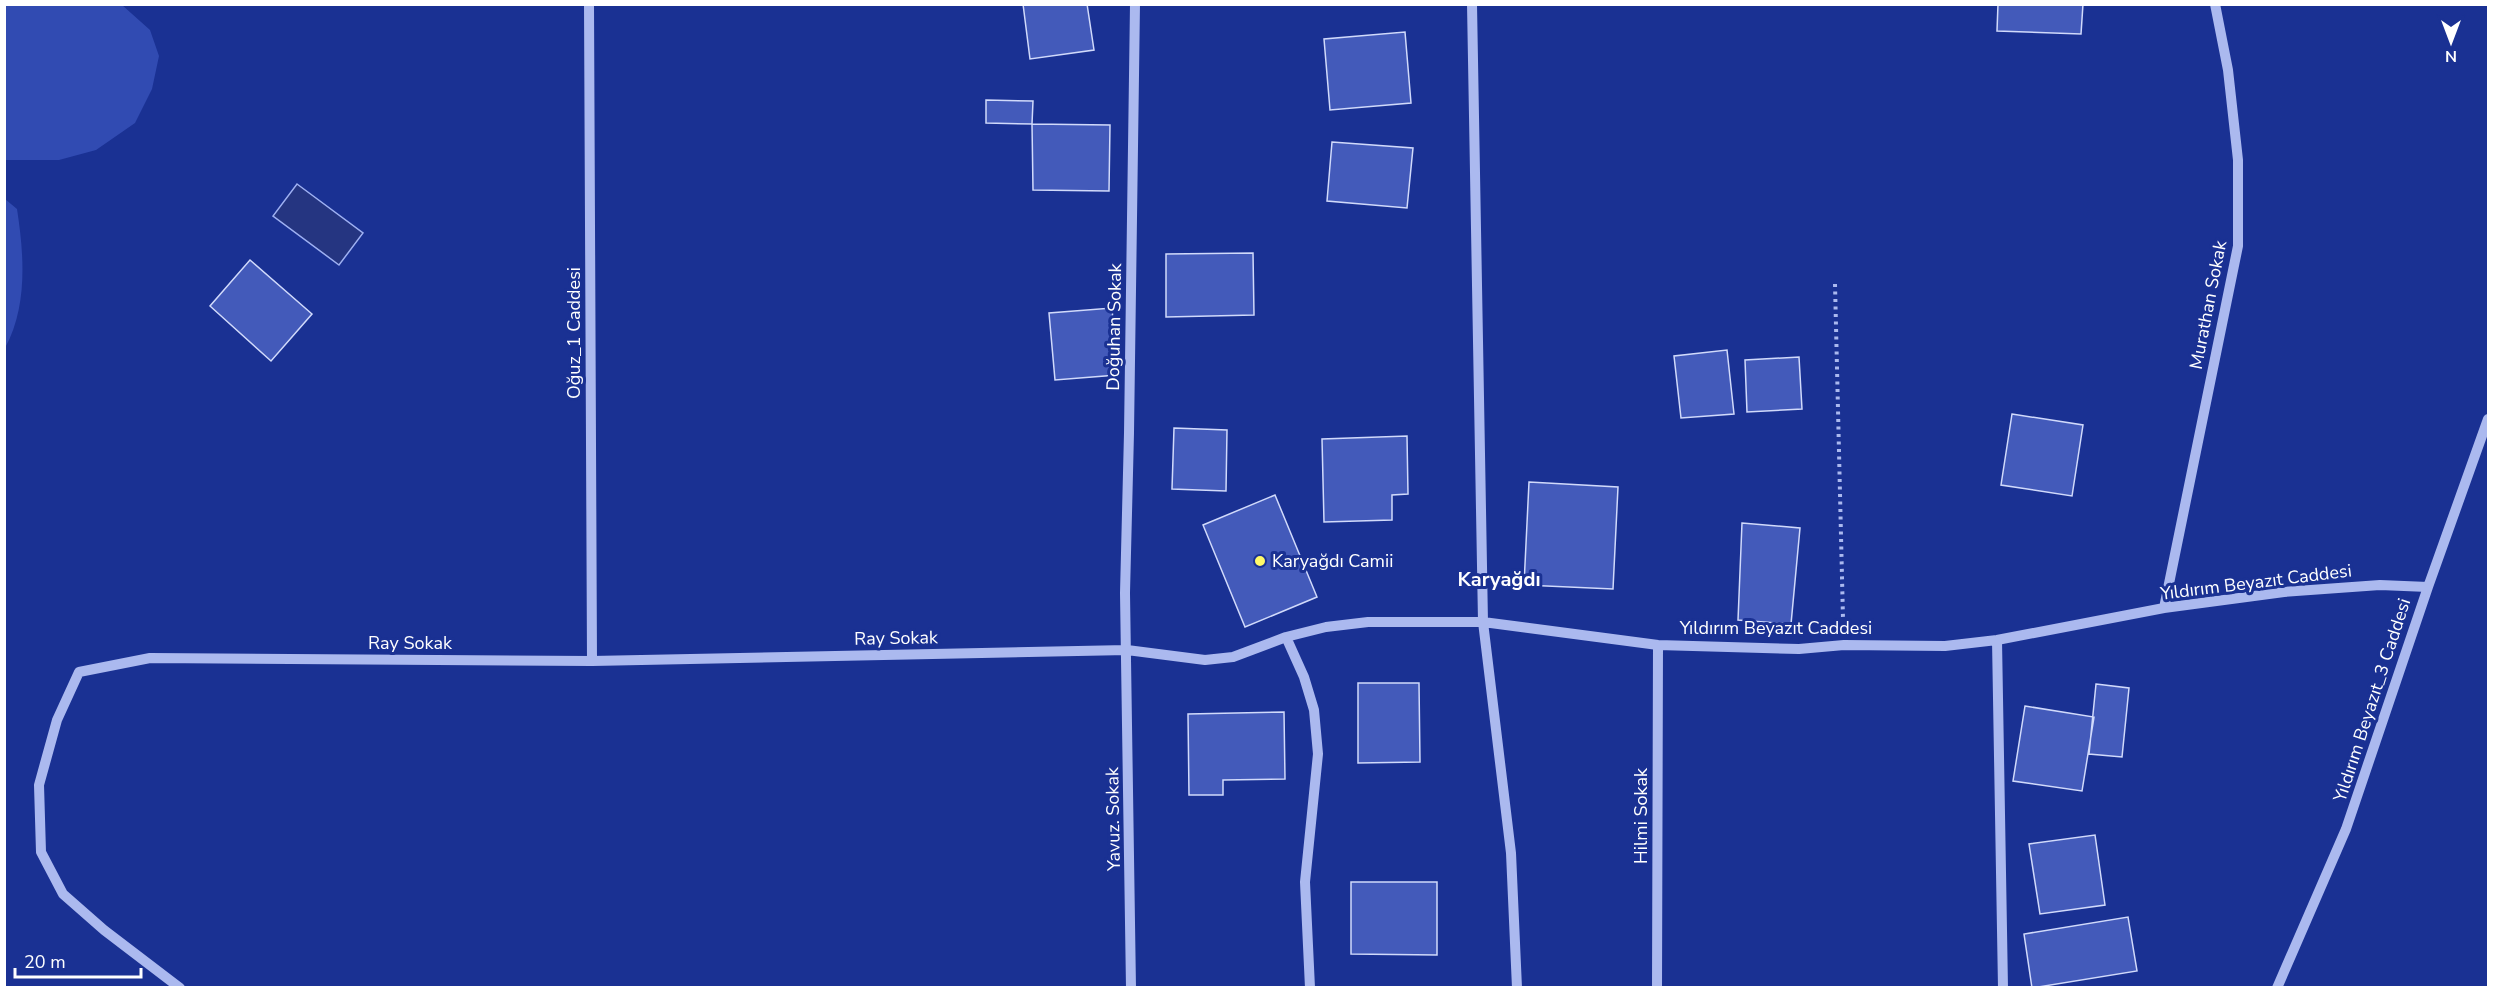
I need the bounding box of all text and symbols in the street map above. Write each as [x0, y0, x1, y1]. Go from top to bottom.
north arrow [2421, 12, 2481, 72]
text: N [2445, 45, 2457, 67]
street label: Murathan Sokak [2184, 238, 2232, 372]
street label: Doğuhan Sokak [1101, 262, 1127, 391]
street label: Oğuz_1 Caddesi [562, 267, 586, 399]
place label: Karyağdı Camii [1272, 549, 1393, 573]
marker: Karyağdı Camii [1253, 554, 1267, 568]
street label: Yıldırım Beyazıt Caddesi [2158, 558, 2353, 606]
district label: Karyağdı [1457, 566, 1541, 593]
street label: Yıldırım Beyazıt_3 Caddesi [2327, 595, 2416, 806]
street label: Yıldırım Beyazıt Caddesi [1679, 616, 1872, 640]
street label: Ray Sokak [854, 625, 939, 651]
street label: Ray Sokak [368, 631, 453, 655]
street label: Yavuz. Sokak [1100, 766, 1126, 872]
street label: Hilmi Sokak [1629, 767, 1653, 864]
scale bar [15, 941, 141, 979]
text: 20 m [24, 950, 66, 974]

